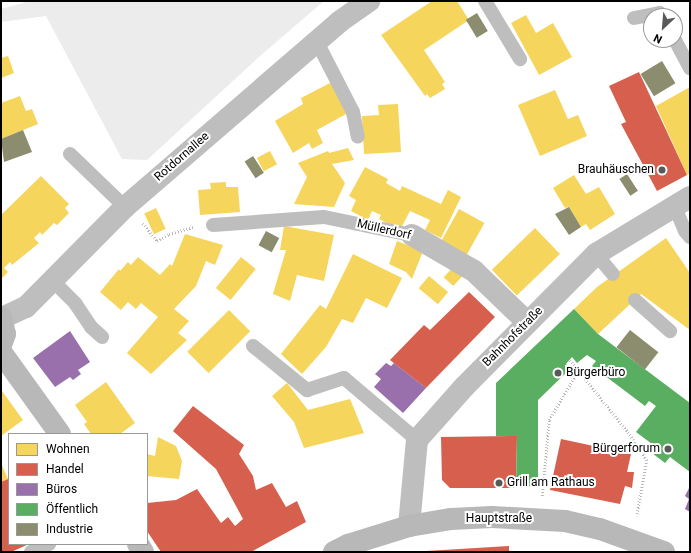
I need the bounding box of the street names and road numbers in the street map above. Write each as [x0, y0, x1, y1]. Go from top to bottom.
street label: Rotdornallee [152, 129, 212, 185]
street label: Müllerdorf [355, 217, 413, 243]
street label: Bahnhofstraße [480, 304, 546, 370]
street label: Hauptstraße [466, 512, 532, 526]

